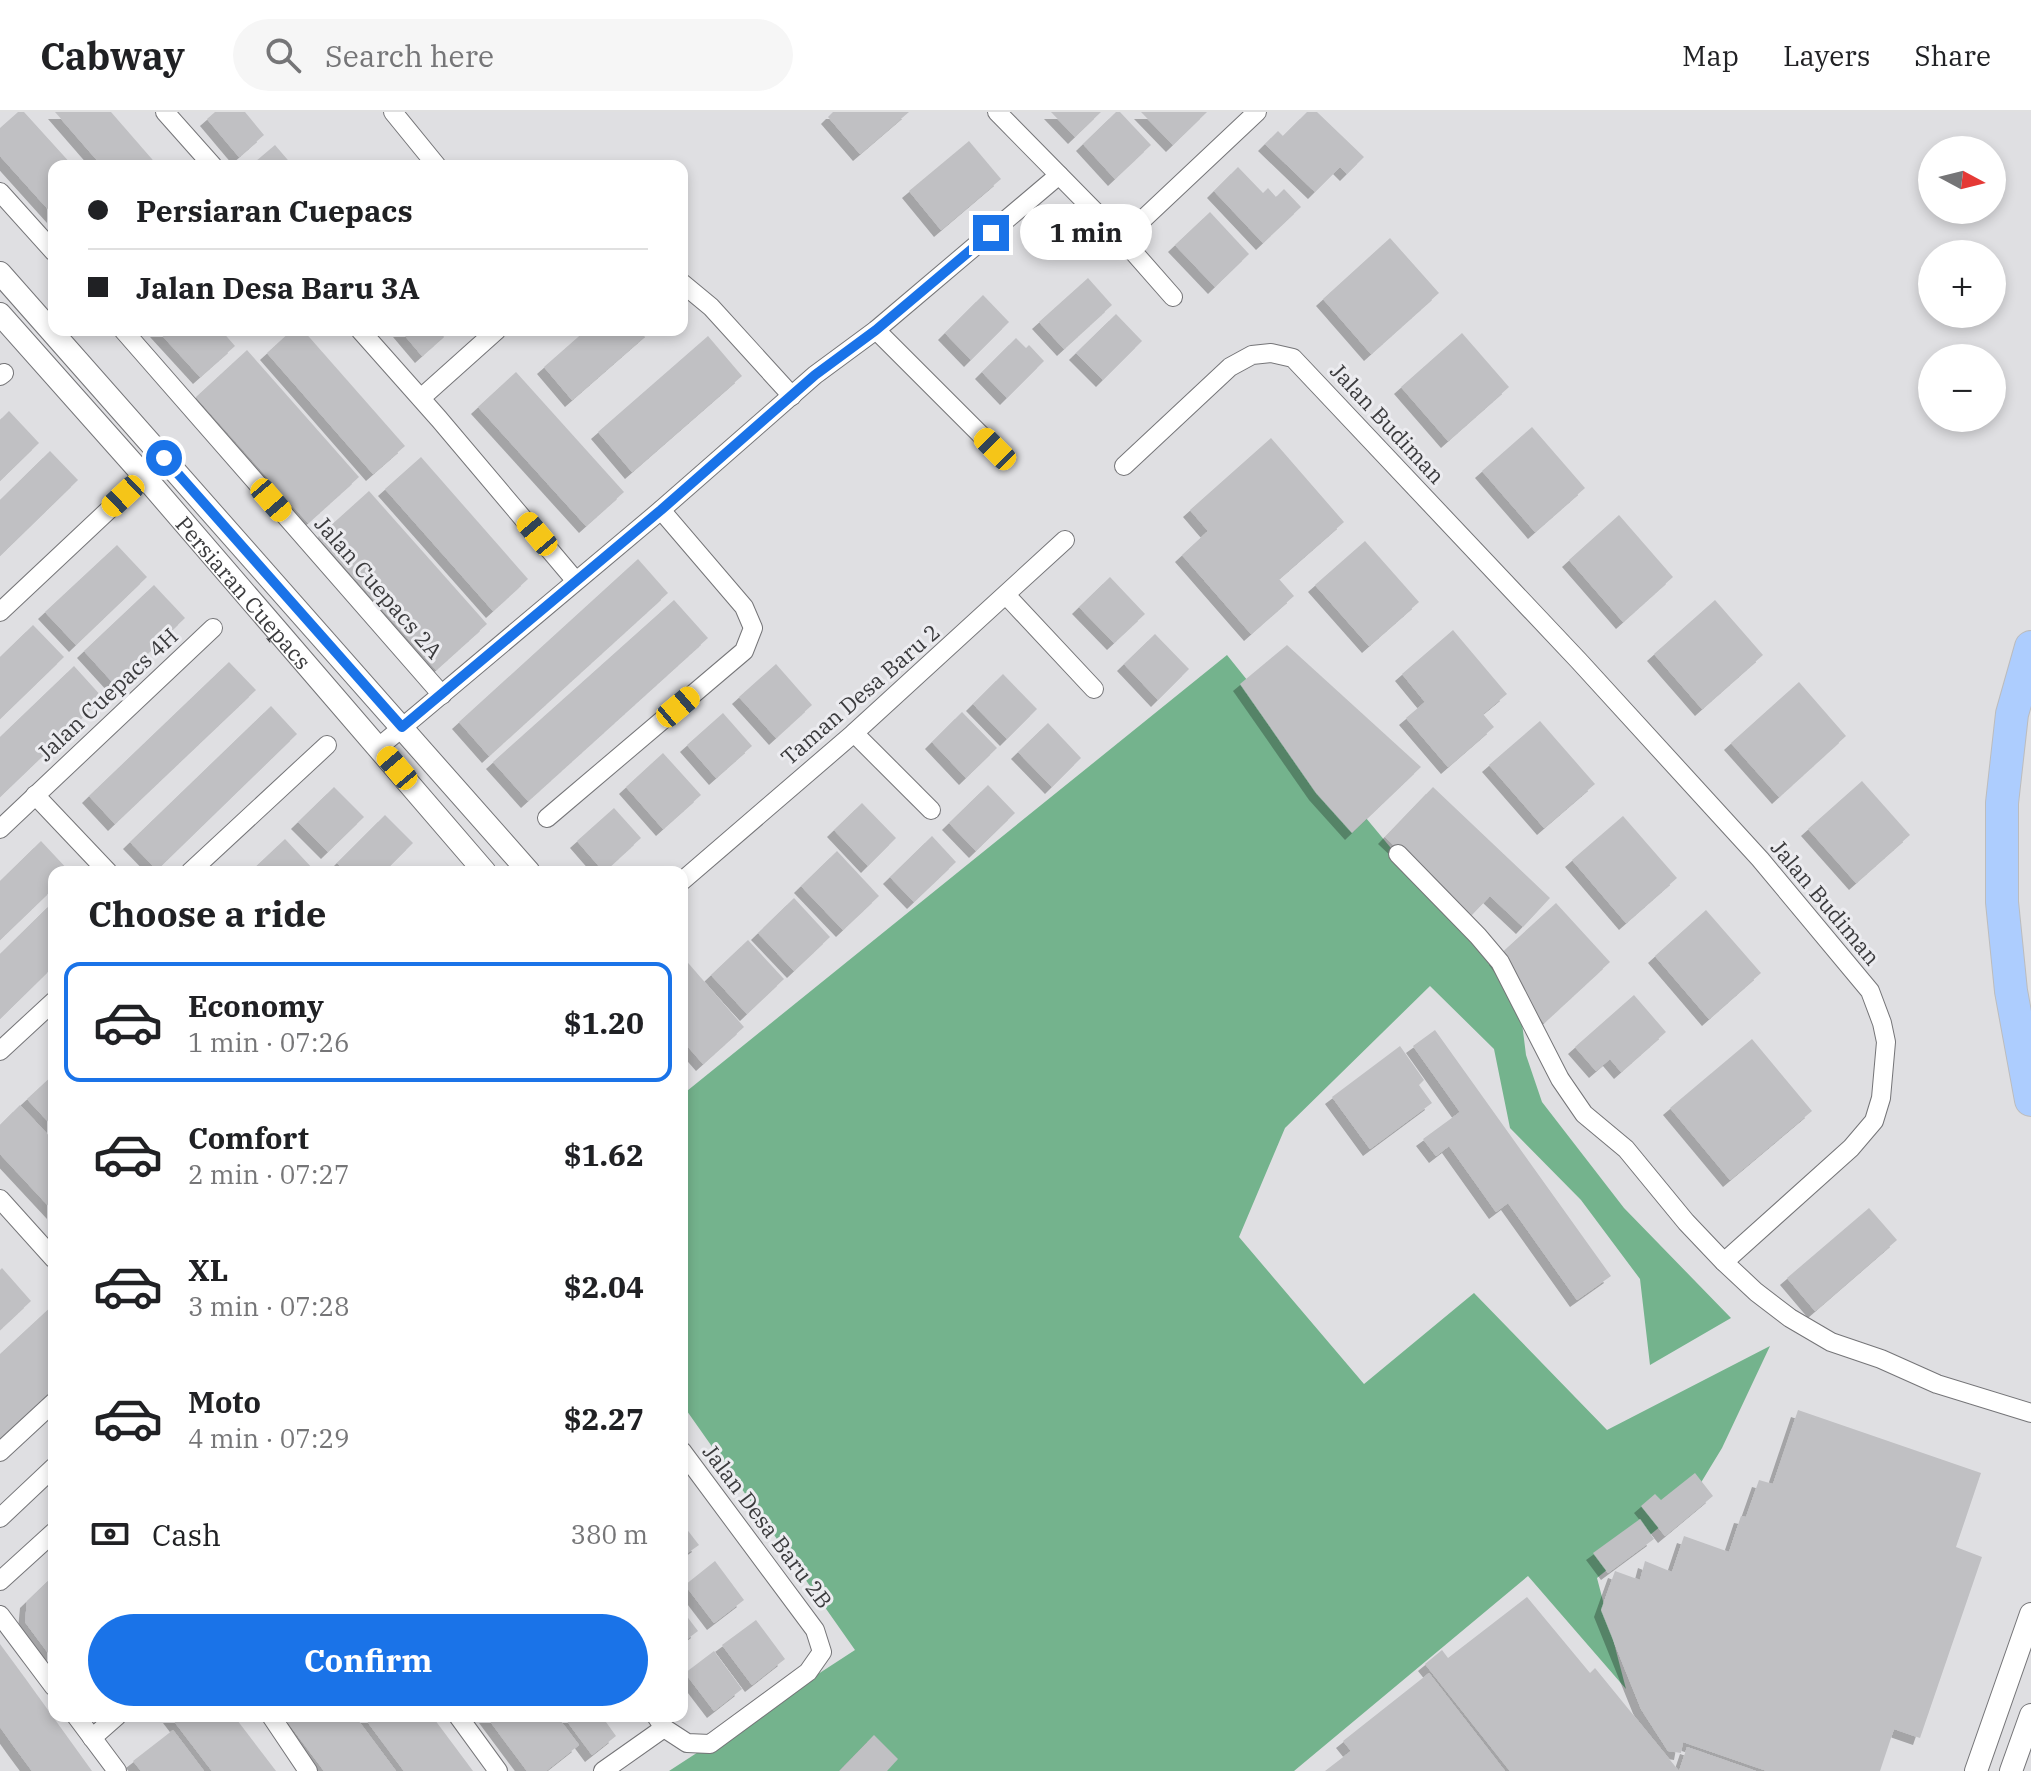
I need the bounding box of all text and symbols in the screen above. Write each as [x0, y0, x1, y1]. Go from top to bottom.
search box [233, 19, 793, 91]
text: Cabway [40, 31, 185, 80]
icon: search [261, 33, 305, 77]
text: Search here [325, 36, 494, 75]
text: Map [1682, 37, 1739, 74]
text: Layers [1783, 37, 1870, 74]
text: Share [1914, 37, 1991, 74]
north arrow [1918, 136, 2006, 224]
map controls [1918, 136, 2006, 432]
text: Persiaran Cuepacs [136, 191, 413, 230]
callout: 1 min [1019, 205, 1151, 261]
route end [973, 215, 1009, 251]
text: 1 min [1050, 215, 1122, 249]
button: + [1918, 240, 2006, 328]
text: Jalan Desa Baru 3A [136, 268, 420, 307]
button: − [1918, 344, 2006, 432]
street label: Jalan Budiman [1324, 356, 1452, 490]
car [970, 424, 1020, 474]
route start [146, 440, 182, 476]
car [97, 471, 149, 521]
car [246, 474, 296, 526]
car [512, 508, 562, 560]
street label: Jalan Cuepacs 2A [309, 509, 449, 665]
street label: Persiaran Cuepacs [170, 510, 318, 675]
street label: Taman Desa Baru 2 [774, 617, 946, 771]
street label: Jalan Cuepacs 4H [30, 621, 184, 767]
car [652, 682, 704, 732]
car [372, 742, 422, 794]
street label: Jalan Budiman [1765, 833, 1887, 971]
text: Choose a ride [88, 890, 327, 937]
icon: car [92, 986, 164, 1058]
text: Economy [188, 986, 324, 1025]
text: $1.20 [564, 1003, 644, 1042]
text: 1 min · 07:26 [188, 1025, 350, 1059]
icon: car [92, 1118, 164, 1190]
text: Comfort [188, 1118, 309, 1157]
text: $1.62 [564, 1135, 644, 1174]
text: 2 min · 07:27 [188, 1157, 350, 1191]
icon: car [92, 1250, 164, 1322]
text: XL [188, 1250, 228, 1289]
text: $2.04 [564, 1267, 644, 1306]
text: 3 min · 07:28 [188, 1289, 350, 1323]
icon: car [92, 1382, 164, 1454]
text: Moto [188, 1382, 261, 1421]
text: $2.27 [564, 1399, 644, 1438]
text: 4 min · 07:29 [188, 1421, 350, 1455]
street label: Jalan Desa Baru 2B [697, 1438, 839, 1614]
icon: cash [88, 1512, 132, 1556]
text: Cash [152, 1515, 221, 1554]
text: 380 m [570, 1517, 648, 1551]
button: Confirm [88, 1614, 648, 1706]

